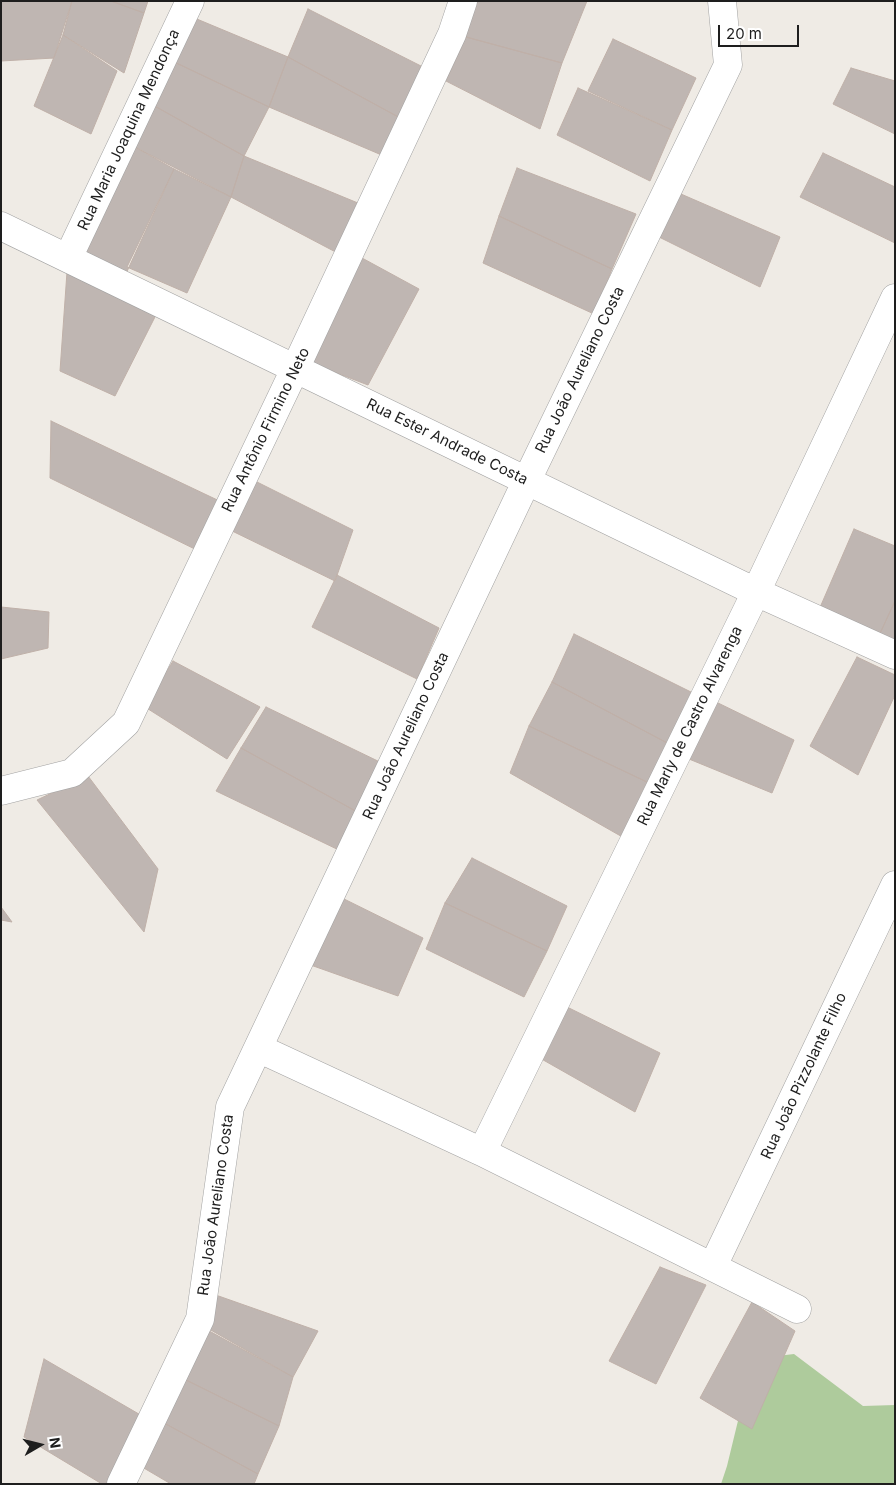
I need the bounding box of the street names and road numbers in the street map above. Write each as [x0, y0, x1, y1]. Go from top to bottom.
street label: Rua Maria Joaquina Mendonça [74, 27, 184, 233]
street label: Rua João Aureliano Costa [532, 284, 628, 456]
street label: Rua Antônio Firmino Neto [218, 345, 314, 515]
street label: Rua Ester Andrade Costa [363, 395, 531, 489]
street label: Rua Marly de Castro Alvarenga [634, 623, 746, 829]
street label: Rua João Aureliano Costa [359, 649, 453, 823]
street label: Rua João Pizzolante Filho [757, 990, 851, 1162]
street label: Rua João Aureliano Costa [194, 1113, 238, 1297]

